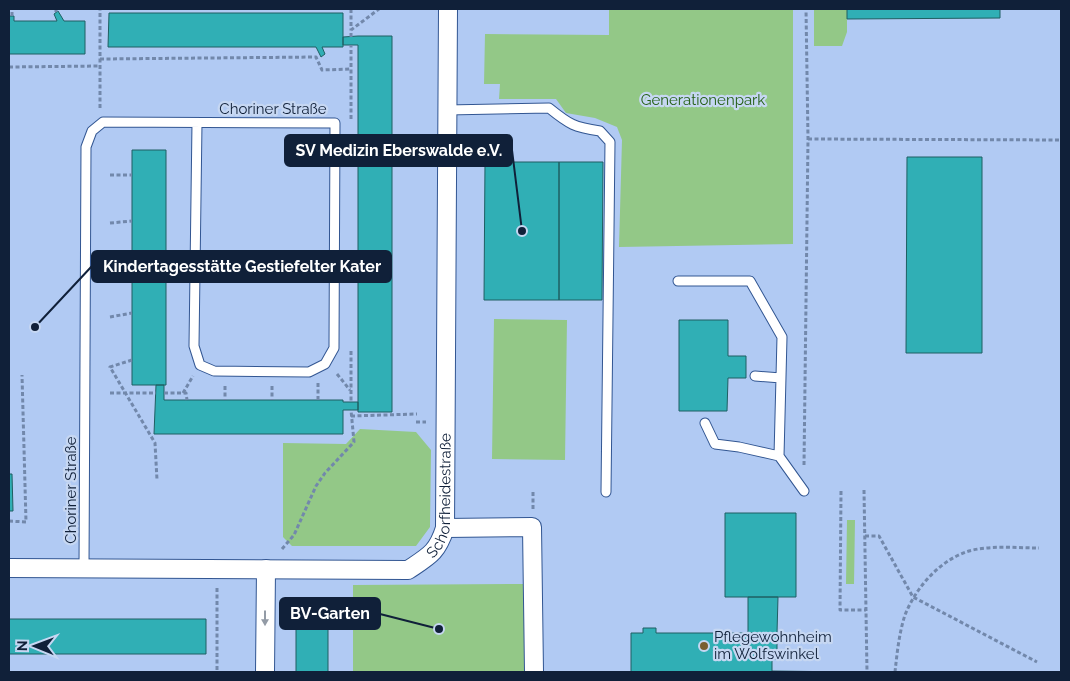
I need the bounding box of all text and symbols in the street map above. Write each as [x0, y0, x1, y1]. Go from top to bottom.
park label: Generationenpark [641, 91, 765, 109]
street label: Choriner Straße [219, 100, 327, 118]
callout: SV Medizin Eberswalde e.V. [285, 135, 512, 166]
text: SV Medizin Eberswalde e.V. [296, 141, 502, 160]
callout: Kindertagesstätte Gestiefelter Kater [92, 251, 391, 282]
text: Kindertagesstätte Gestiefelter Kater [103, 257, 381, 276]
street label: Schorfheidestraße [423, 433, 455, 562]
street label: Choriner Straße [62, 436, 80, 544]
callout: BV-Garten [280, 598, 380, 629]
text: BV-Garten [290, 604, 370, 623]
one-way arrow [261, 610, 269, 626]
north arrow [10, 621, 60, 671]
place label: Pflegewohnheim im Wolfswinkel [714, 628, 832, 663]
text: N [14, 640, 30, 651]
marker: Pflegewohnheim im Wolfswinkel [698, 640, 710, 652]

